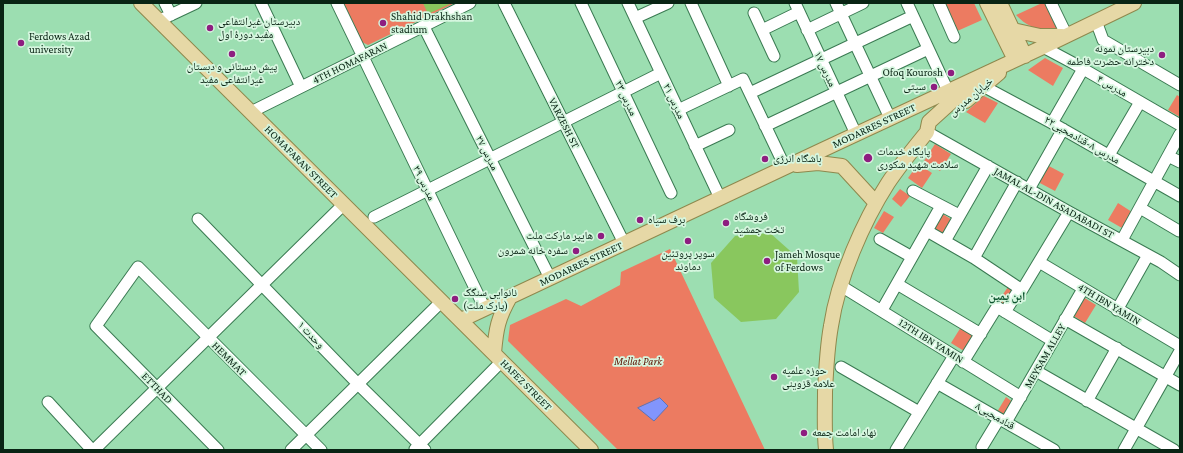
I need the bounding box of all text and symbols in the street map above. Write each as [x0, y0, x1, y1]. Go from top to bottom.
place label: Shahid Drakhshan stadium [391, 10, 472, 36]
place label: دبیرستان غیرانتفاعی مفید دورهٔ اول [218, 15, 300, 41]
marker: Shahid Drakhshan stadium [378, 18, 388, 28]
marker: دبیرستان غیرانتفاعی مفید دورهٔ اول [205, 23, 215, 33]
place label: Ferdows Azad university [29, 30, 90, 56]
marker: Ferdows Azad university [16, 38, 26, 48]
street label: 4TH HOMAFARAN [310, 39, 390, 87]
place label: دبیرستان نمونه دخترانه حضرت فاطمه [1067, 42, 1154, 68]
marker: پیش دبستانی و دبستان غیرانتفاعی مفید [227, 49, 237, 59]
street label: مدرس ۱۷ [811, 49, 839, 89]
marker: دبیرستان نمونه دخترانه حضرت فاطمه [1157, 50, 1167, 60]
place label: پیش دبستانی و دبستان غیرانتفاعی مفید [187, 60, 277, 86]
place label: Ofoq Kourosh [882, 66, 943, 80]
marker: Ofoq Kourosh [946, 68, 956, 78]
street label: مدرس ۴ [1095, 72, 1129, 100]
street label: خیابان مدرس [946, 75, 996, 119]
street label: مدرس ۲۳ [612, 78, 640, 118]
place label: سیتی [903, 80, 926, 94]
street label: مدرس ۲۱ [660, 81, 688, 121]
marker: سیتی [929, 82, 939, 92]
street label: VARZESH ST [546, 95, 582, 151]
street label: MODARRES STREET [830, 101, 918, 151]
street label: مدرس ۸-قنادمحبی۲۲ [1042, 113, 1122, 167]
street label: HOMAFARAN STREET [262, 123, 340, 201]
street label: مدرس ۲۷ [473, 133, 501, 173]
place label: پایگاه خدمات سلامت شهید شکوری [877, 145, 958, 171]
place label: باشگاه انرژی [773, 152, 822, 166]
marker: پایگاه خدمات سلامت شهید شکوری [862, 152, 874, 164]
marker: باشگاه انرژی [760, 154, 770, 164]
street label: مدرس ۲۹ [410, 163, 438, 203]
street label: JAMAL AL-DIN ASADABADI ST [992, 164, 1116, 242]
place label: فروشگاه تخت جمشید [734, 210, 784, 236]
place label: برف سیاه [648, 213, 685, 227]
marker: برف سیاه [635, 215, 645, 225]
marker: فروشگاه تخت جمشید [721, 218, 731, 228]
place label: هایپر مارکت ملت [526, 229, 593, 243]
marker: هایپر مارکت ملت [596, 231, 606, 241]
marker: سوپر پروتئین دماوند [683, 236, 693, 246]
street label: MODARRES STREET [537, 239, 625, 289]
place label: سفره خانه شمرون [498, 244, 568, 258]
marker: سفره خانه شمرون [571, 246, 581, 256]
place label: سوپر پروتئین دماوند [661, 247, 715, 273]
place label: Jameh Mosque of Ferdows [775, 248, 840, 274]
marker: Jameh Mosque of Ferdows [762, 256, 772, 266]
street label: 4TH IBN YAMIN [1075, 280, 1143, 328]
place label: نانوایی سنگک (پارک ملت) [463, 286, 517, 312]
district label: ابن یمین [989, 289, 1025, 303]
marker: نانوایی سنگک (پارک ملت) [450, 294, 460, 304]
street label: 12TH IBN YAMIN [896, 316, 966, 366]
street label: وحدت ۱ [295, 319, 327, 351]
street label: MEYSAM ALLEY [1021, 322, 1069, 390]
street label: HEMMAT [209, 339, 249, 379]
park label: Mellat Park [614, 355, 662, 369]
street label: HAFEZ STREET [497, 356, 555, 414]
place label: حوزه علمیه علامه قزوینی [782, 364, 835, 390]
street label: ETTHAD [139, 369, 175, 407]
marker: حوزه علمیه علامه قزوینی [769, 372, 779, 382]
street label: قنادمحبی۸ [973, 399, 1017, 433]
place label: نهاد امامت جمعه [812, 426, 876, 440]
marker: نهاد امامت جمعه [799, 428, 809, 438]

